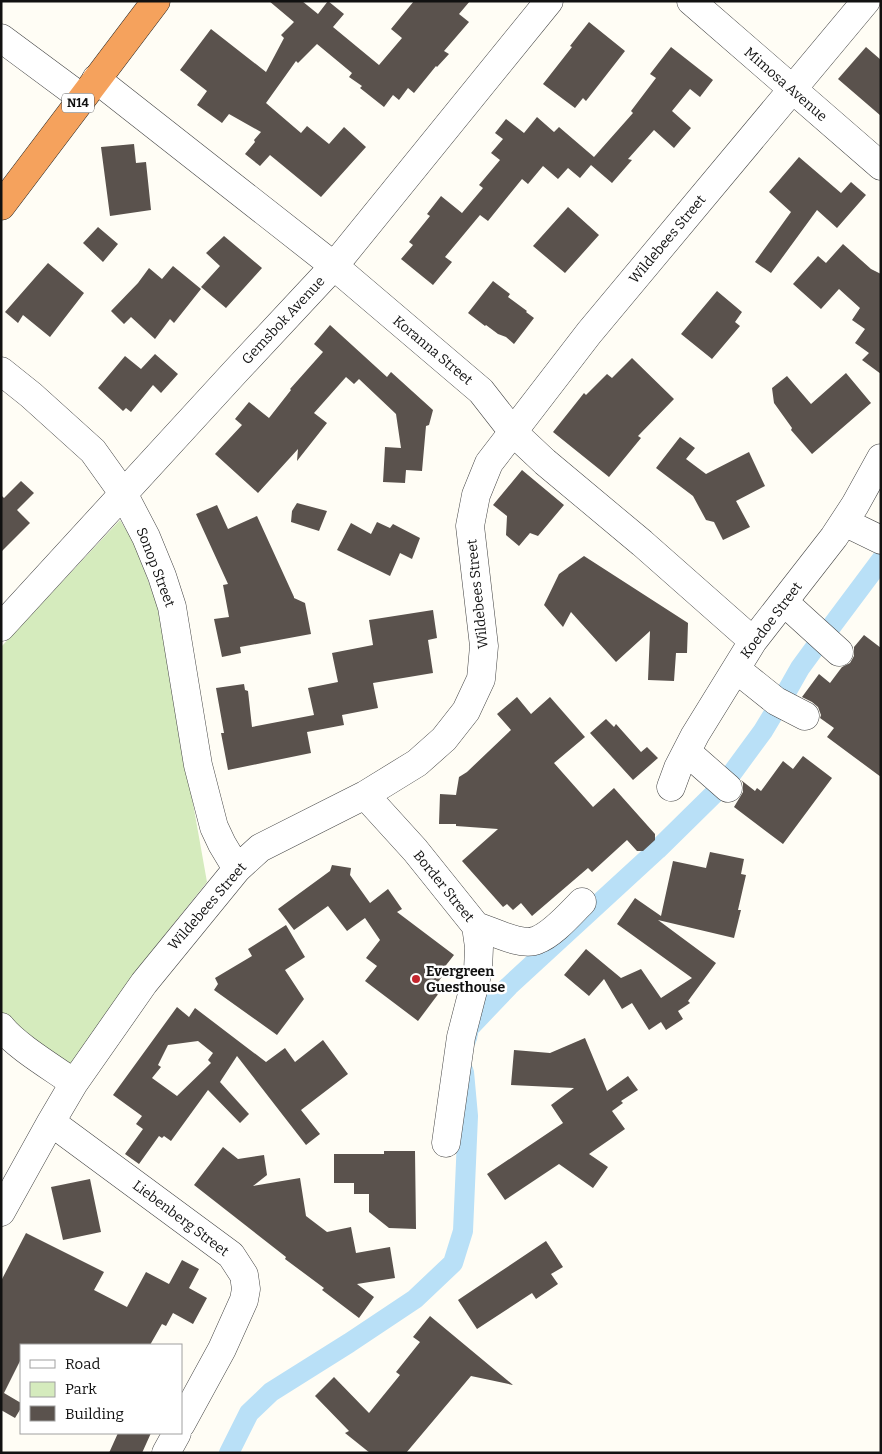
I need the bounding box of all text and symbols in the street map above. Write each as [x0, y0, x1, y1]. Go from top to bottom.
street label: Mimosa Avenue [741, 44, 831, 125]
road number: N14 [62, 94, 94, 112]
street label: Wildebees Street [625, 192, 709, 287]
street label: Gemsbok Avenue [238, 273, 328, 368]
street label: Koranna Street [389, 312, 476, 389]
street label: Sonop Street [133, 525, 178, 609]
street label: Wildebees Street [463, 538, 492, 650]
street label: Koedoe Street [737, 579, 806, 662]
street label: Border Street [410, 847, 478, 926]
street label: Wildebees Street [165, 859, 250, 954]
place label: Evergreen Guesthouse [426, 963, 506, 996]
marker: Evergreen Guesthouse [410, 973, 422, 985]
street label: Liebenberg Street [129, 1177, 232, 1260]
legend [20, 1344, 182, 1434]
text: Road [65, 1355, 100, 1373]
text: Park [65, 1380, 97, 1398]
text: Building [65, 1405, 124, 1423]

